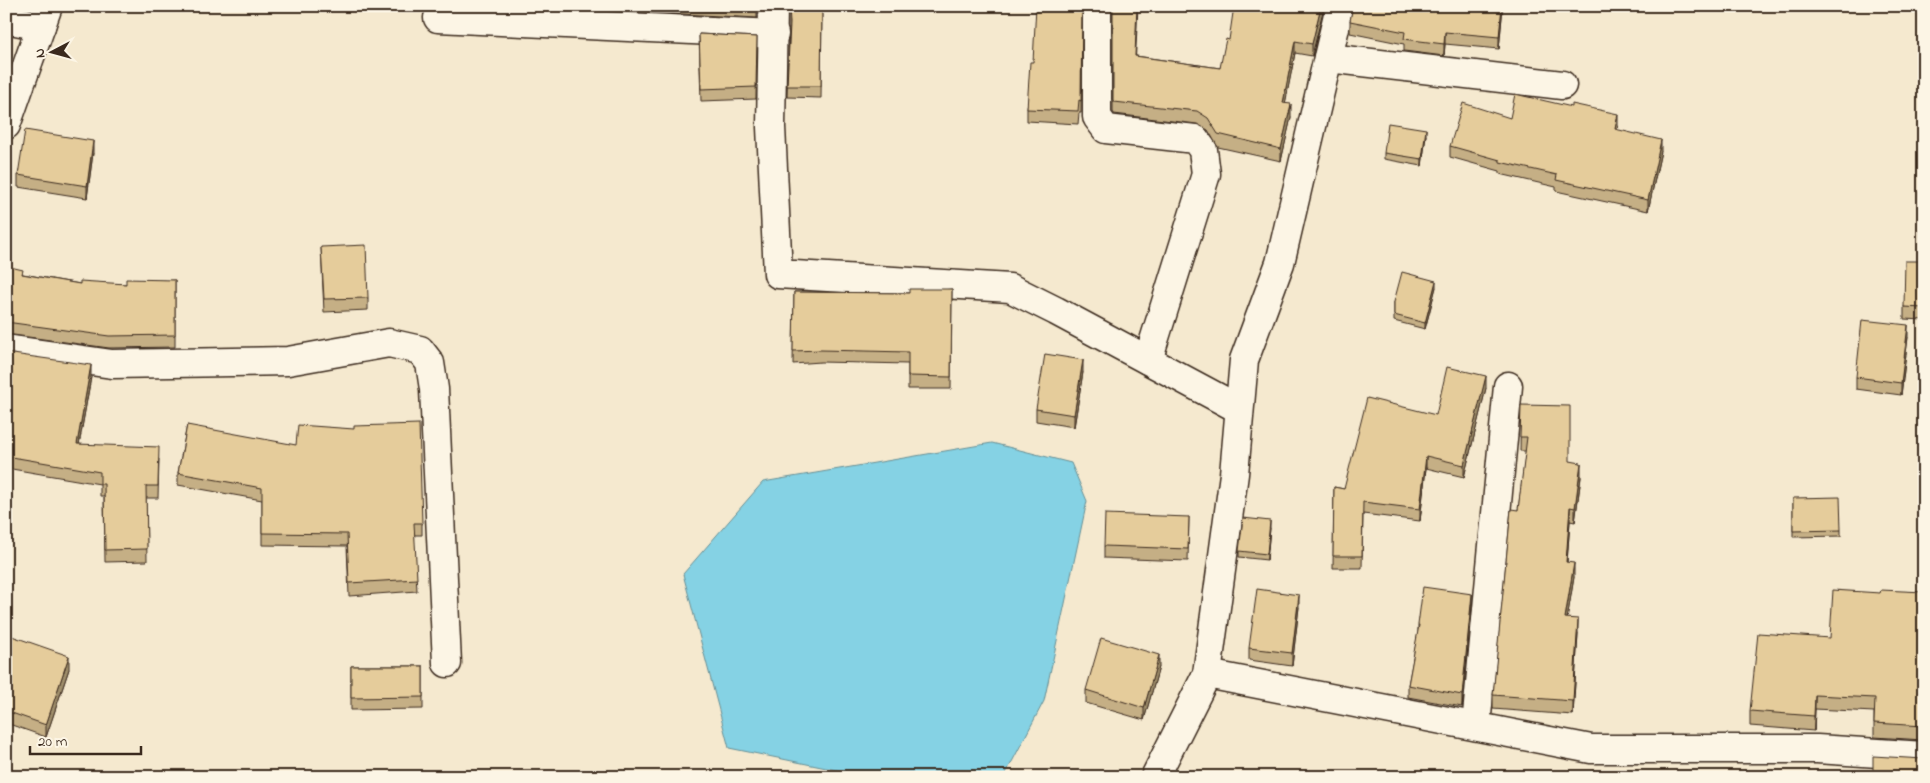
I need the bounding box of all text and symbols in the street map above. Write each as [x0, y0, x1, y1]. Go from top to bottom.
north arrow [28, 28, 78, 78]
text: N [30, 47, 51, 59]
scale bar [30, 723, 141, 755]
text: 20 m [38, 731, 68, 753]

